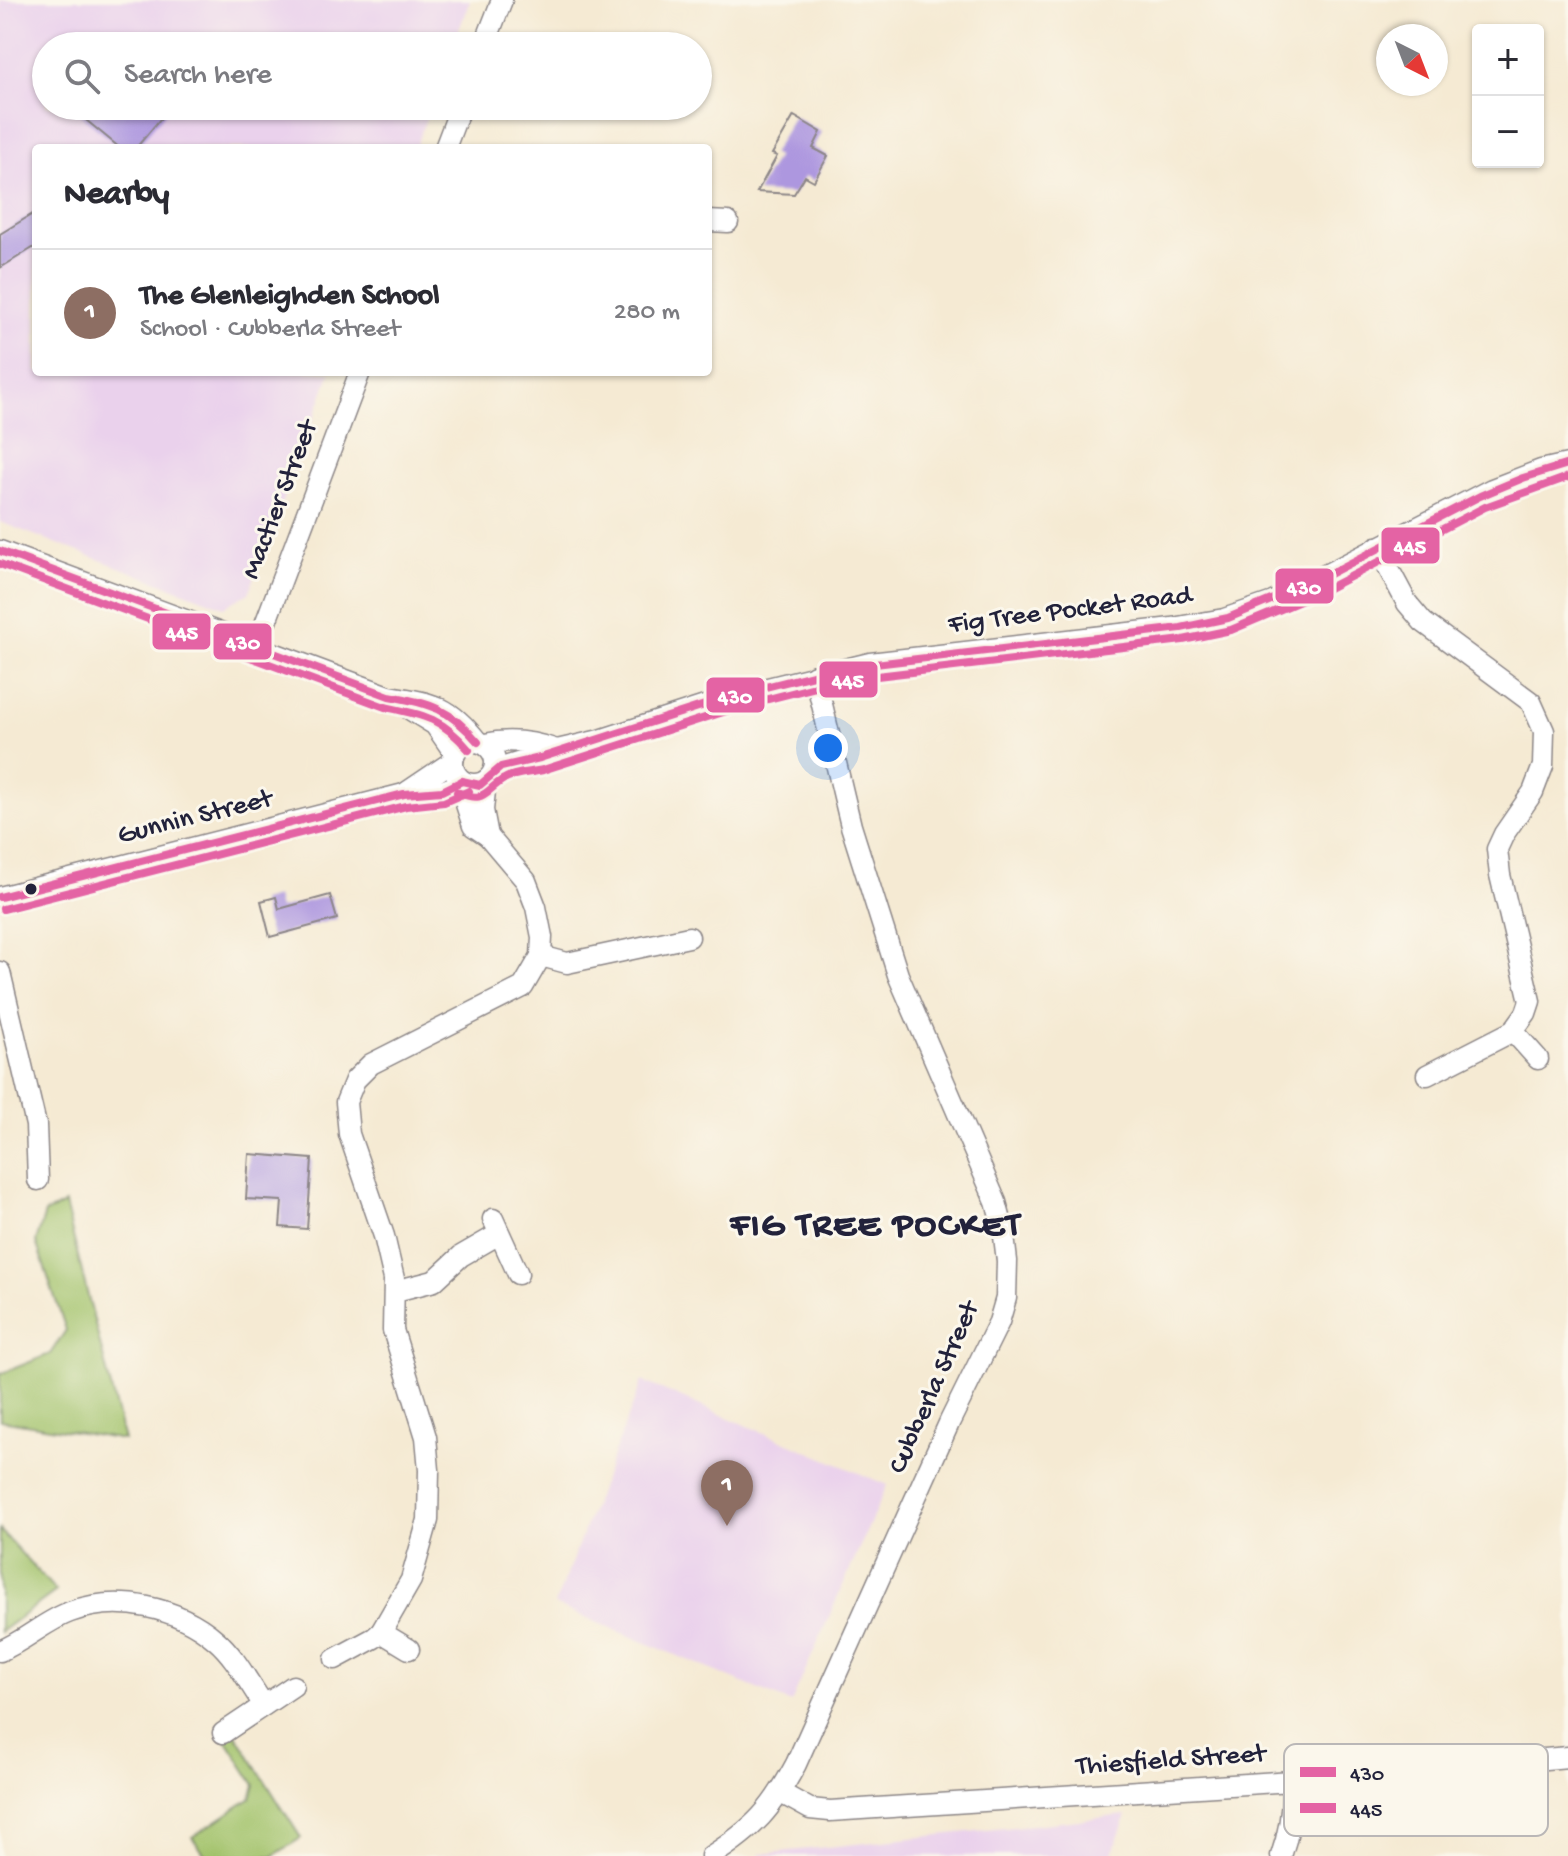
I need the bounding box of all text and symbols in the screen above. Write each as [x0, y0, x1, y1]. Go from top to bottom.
north arrow [1376, 24, 1448, 96]
map controls [1472, 24, 1544, 168]
button: + [1472, 24, 1544, 96]
search box [32, 32, 712, 120]
icon: search [60, 54, 104, 98]
text: Search here [124, 59, 272, 94]
button: − [1472, 96, 1544, 168]
text: Nearby [64, 176, 169, 216]
text: The Glenleighden School [140, 280, 440, 315]
text: 1 [85, 298, 95, 329]
text: 280 m [614, 298, 680, 329]
text: School · Cubberla Street [140, 315, 400, 346]
street label: Mactier Street [236, 413, 327, 584]
line badge: 445 [1380, 526, 1441, 565]
text: 445 [1393, 536, 1427, 562]
line badge: 430 [1274, 567, 1335, 605]
text: 430 [1286, 577, 1322, 603]
street label: Fig Tree Pocket Road [945, 579, 1196, 642]
line badge: 445 [151, 612, 212, 651]
text: 445 [165, 622, 199, 648]
line badge: 430 [212, 622, 273, 661]
text: 430 [225, 632, 261, 658]
line badge: 445 [818, 660, 879, 699]
text: 445 [831, 670, 865, 696]
line badge: 430 [705, 676, 766, 714]
text: 430 [717, 686, 753, 712]
your location [808, 728, 848, 768]
street label: Gunnin Street [114, 782, 278, 853]
unlabelled marker [23, 881, 39, 897]
district label: FIG TREE POCKET [729, 1206, 1022, 1249]
street label: Cubberla Street [882, 1294, 989, 1479]
pin: 1 [701, 1460, 753, 1526]
street label: Thiesfield Street [1073, 1738, 1269, 1784]
legend [1284, 1744, 1548, 1836]
text: 430 [1350, 1763, 1384, 1789]
text: 445 [1350, 1799, 1382, 1825]

